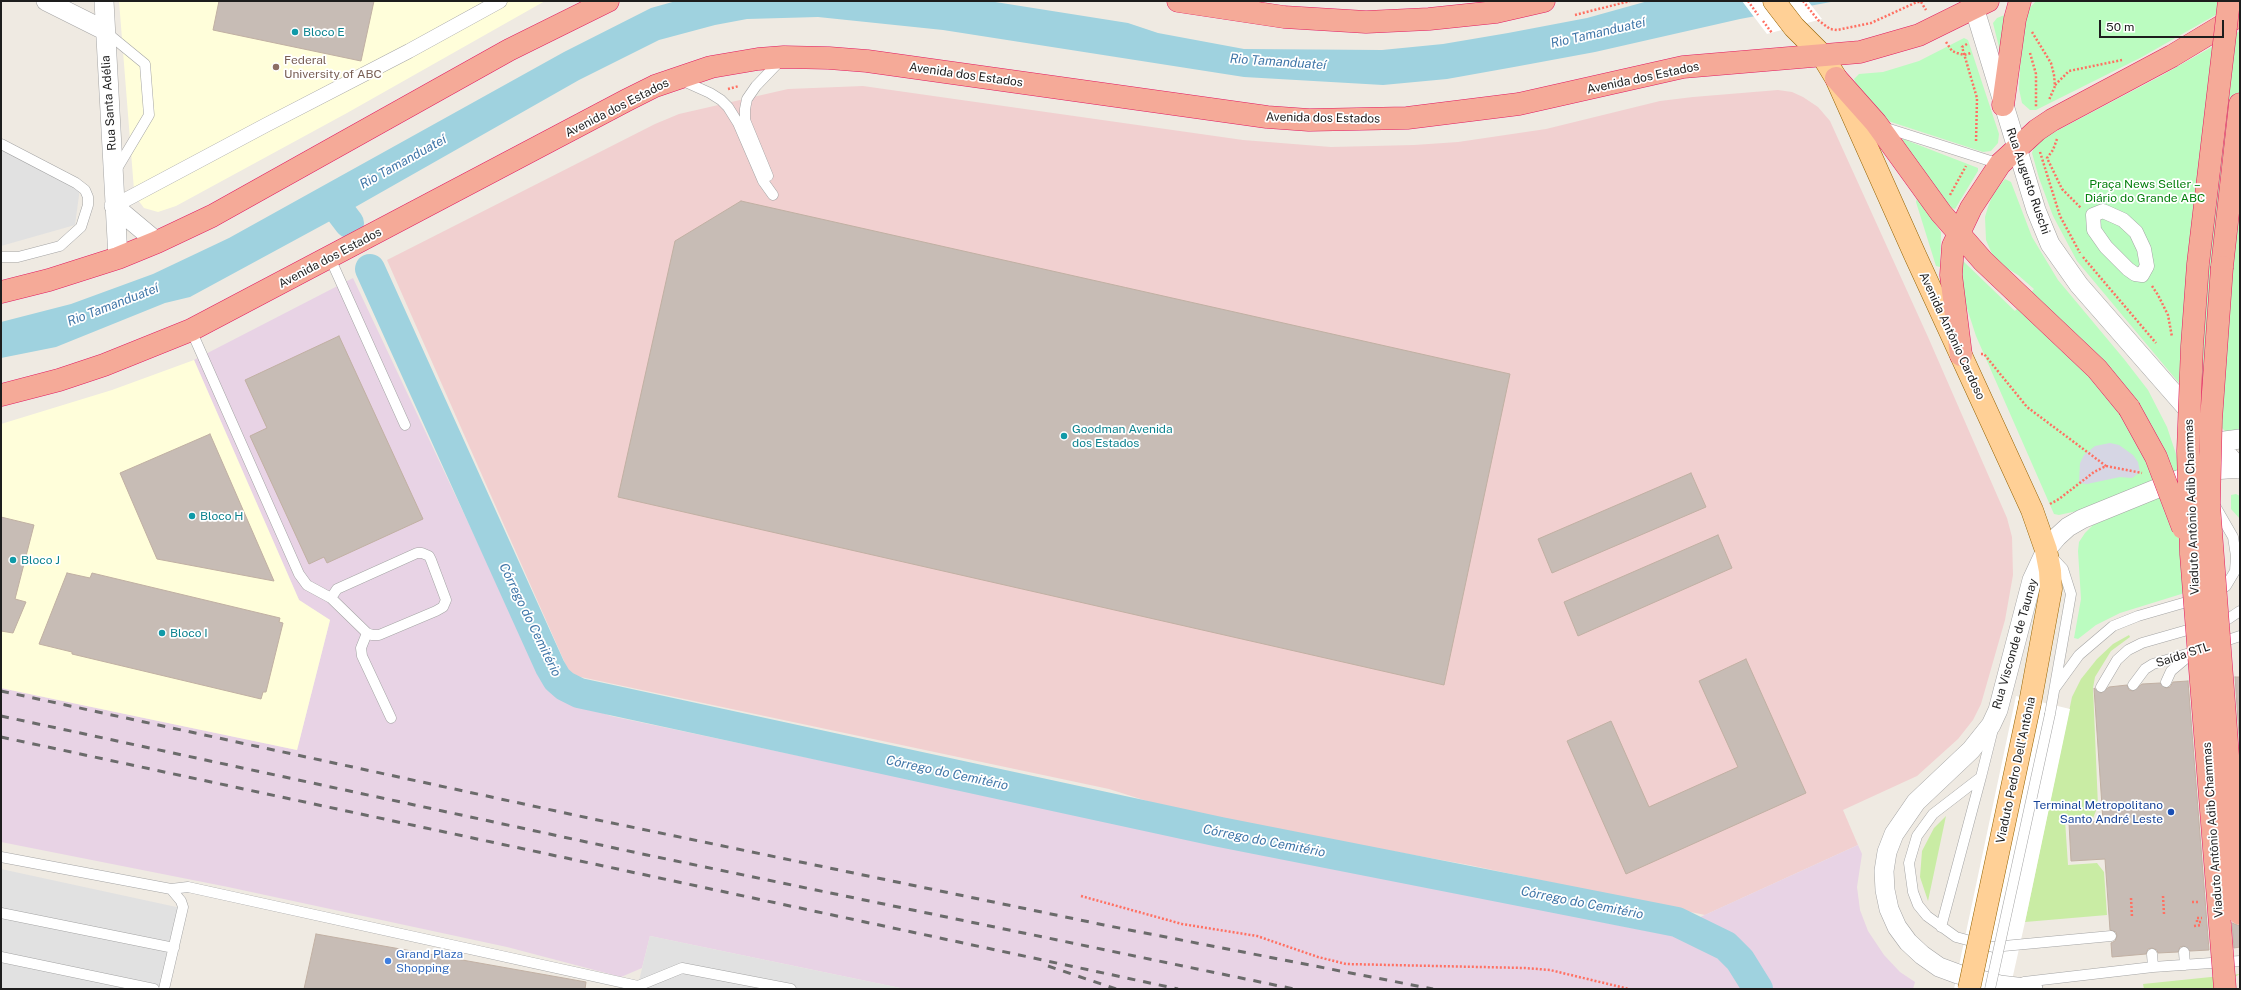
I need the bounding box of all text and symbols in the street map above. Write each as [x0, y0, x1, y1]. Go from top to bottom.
scale bar [2101, 12, 2226, 38]
water label: Rio Tamanduateí [1549, 15, 1647, 51]
text: 50 m [2106, 20, 2134, 34]
place label: Bloco E [303, 25, 345, 39]
marker: Bloco E [290, 27, 300, 37]
water label: Rio Tamanduateí [1229, 51, 1327, 73]
place label: Federal University of ABC [284, 53, 382, 81]
street label: Rua Santa Adélia [98, 55, 120, 151]
street label: Avenida dos Estados [1585, 59, 1701, 97]
street label: Avenida dos Estados [908, 60, 1024, 90]
marker: Federal University of ABC [271, 62, 281, 72]
street label: Avenida dos Estados [563, 76, 671, 140]
street label: Avenida dos Estados [1266, 110, 1380, 126]
street label: Rua Augusto Ruschi [2003, 126, 2053, 236]
water label: Rio Tamanduateí [357, 132, 449, 192]
park label: Praça News Seller – Diário do Grande ABC [2085, 177, 2205, 205]
street label: Avenida dos Estados [276, 225, 384, 291]
street label: Avenida Antônio Cardoso [1916, 270, 1988, 402]
water label: Rio Tamanduateí [65, 280, 161, 330]
street label: Viaduto Antônio Adib Chammas [2182, 419, 2202, 595]
place label: Goodman Avenida dos Estados [1072, 422, 1173, 450]
marker: Goodman Avenida dos Estados [1059, 431, 1069, 441]
place label: Bloco H [200, 509, 244, 523]
marker: Bloco H [187, 511, 197, 521]
place label: Bloco J [21, 553, 60, 567]
marker: Bloco J [8, 555, 18, 565]
water label: Córrego do Cemitério [496, 561, 564, 679]
street label: Rua Visconde de Taunay [1989, 577, 2041, 711]
place label: Bloco I [170, 626, 208, 640]
marker: Bloco I [157, 628, 167, 638]
street label: Saída STL [2154, 639, 2212, 671]
street label: Viaduto Pedro Dell'Antônia [1993, 695, 2039, 845]
street label: Viaduto Antônio Adib Chammas [2200, 742, 2226, 918]
water label: Córrego do Cemitério [884, 752, 1010, 794]
place label: Terminal Metropolitano Santo André Leste [2033, 798, 2163, 826]
marker: Terminal Metropolitano Santo André Leste [2166, 807, 2176, 817]
water label: Córrego do Cemitério [1201, 821, 1327, 861]
water label: Córrego do Cemitério [1519, 883, 1645, 923]
place label: Grand Plaza Shopping [396, 947, 463, 975]
marker: Grand Plaza Shopping [383, 956, 393, 966]

